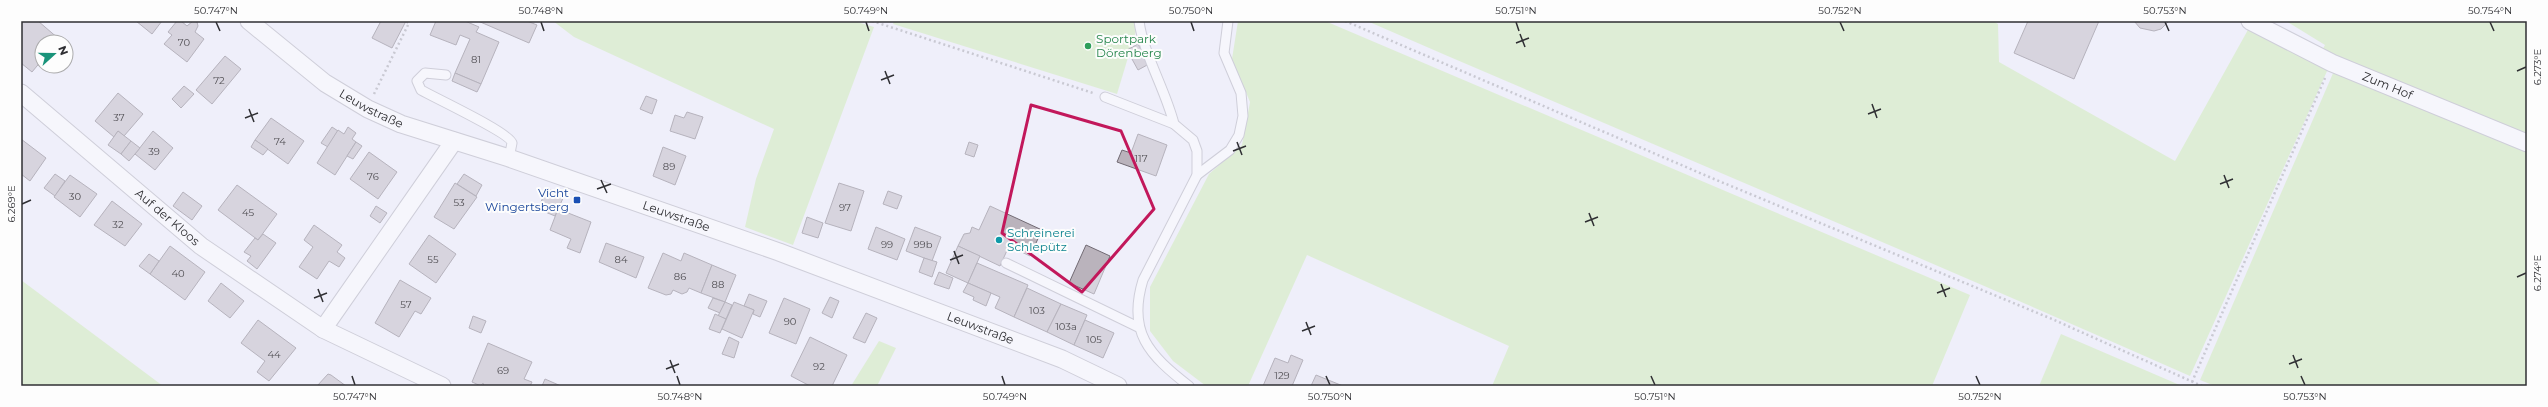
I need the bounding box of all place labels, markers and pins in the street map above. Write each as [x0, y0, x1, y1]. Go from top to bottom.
place label: Sportpark Dörenberg [1096, 31, 1162, 60]
marker: Sportpark Dörenberg [1083, 41, 1093, 51]
place label: Vicht Wingertsberg [485, 185, 569, 214]
marker: Vicht Wingertsberg [572, 195, 582, 205]
place label: Schreinerei Schlepütz [1007, 225, 1075, 254]
marker: Schreinerei Schlepütz [994, 235, 1004, 245]

